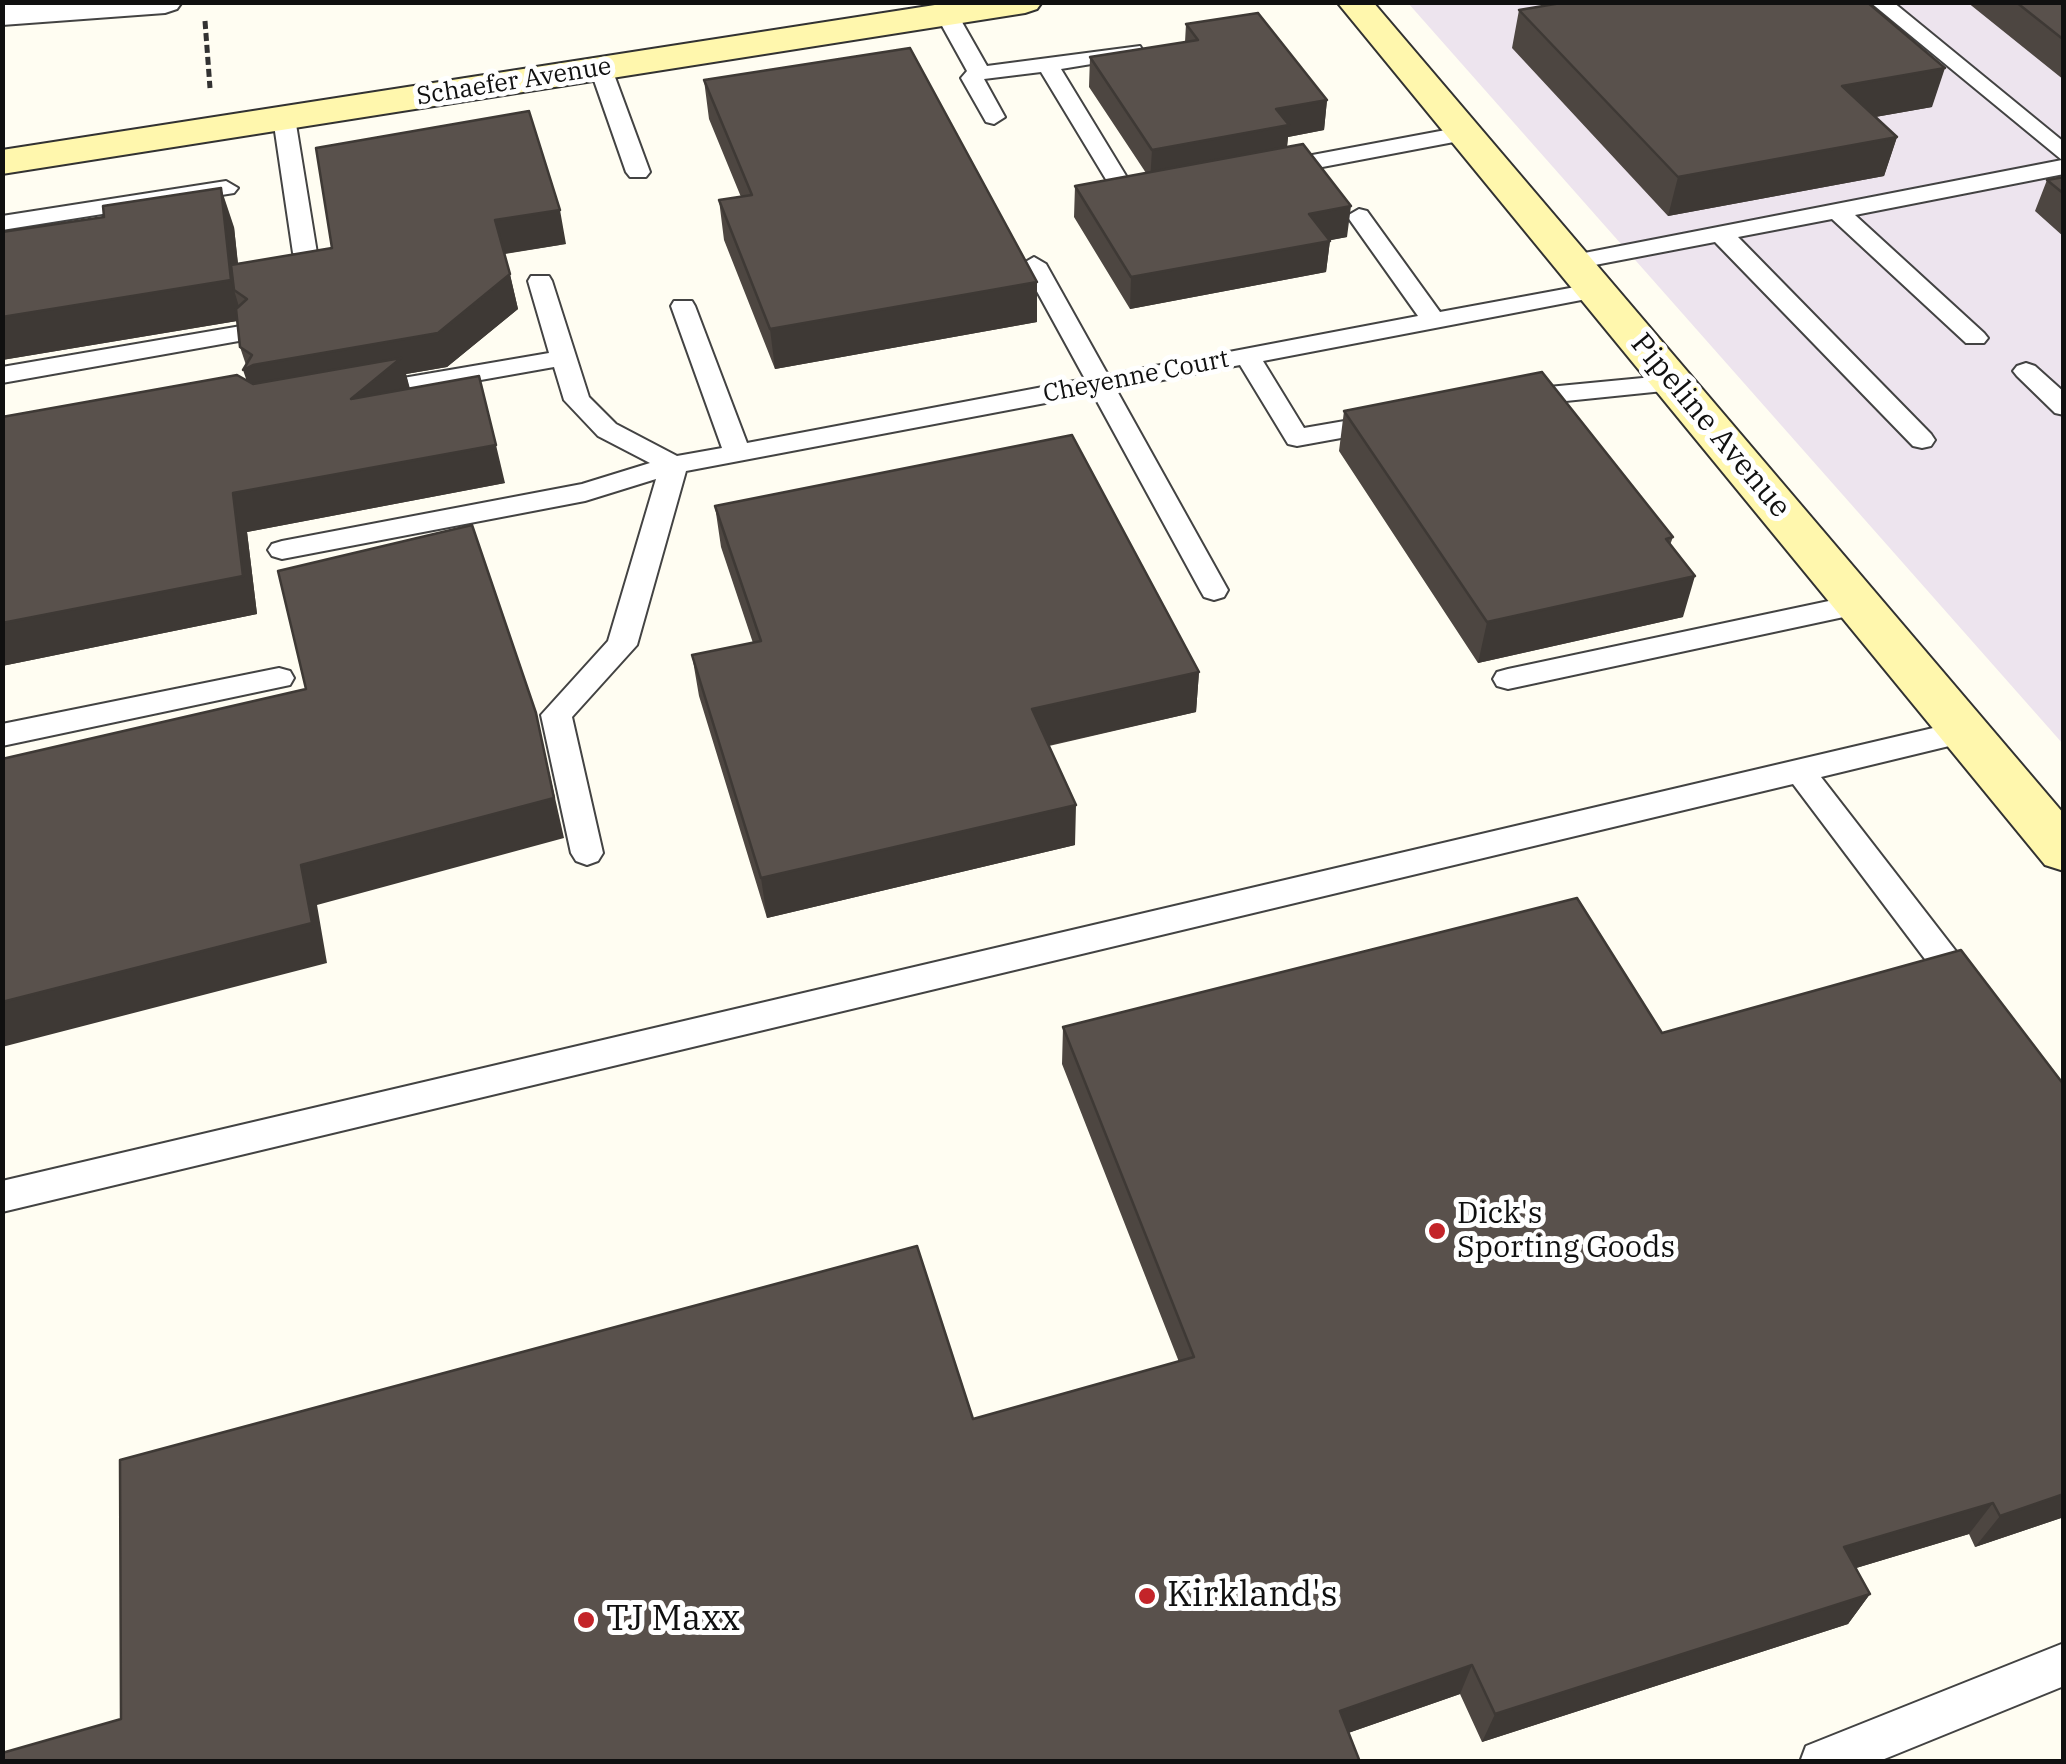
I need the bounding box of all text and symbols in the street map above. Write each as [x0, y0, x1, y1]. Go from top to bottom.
street label: Schaefer Avenue [414, 52, 614, 112]
street label: Pipeline Avenue [1623, 327, 1797, 525]
street label: Cheyenne Court [1041, 344, 1231, 410]
place label: Dick's Sporting Goods [1457, 1196, 1675, 1266]
marker: Dick's Sporting Goods [1426, 1220, 1448, 1242]
place label: Kirkland's [1167, 1575, 1337, 1617]
marker: Kirkland's [1136, 1585, 1158, 1607]
place label: TJ Maxx [606, 1599, 740, 1641]
marker: TJ Maxx [575, 1609, 597, 1631]

